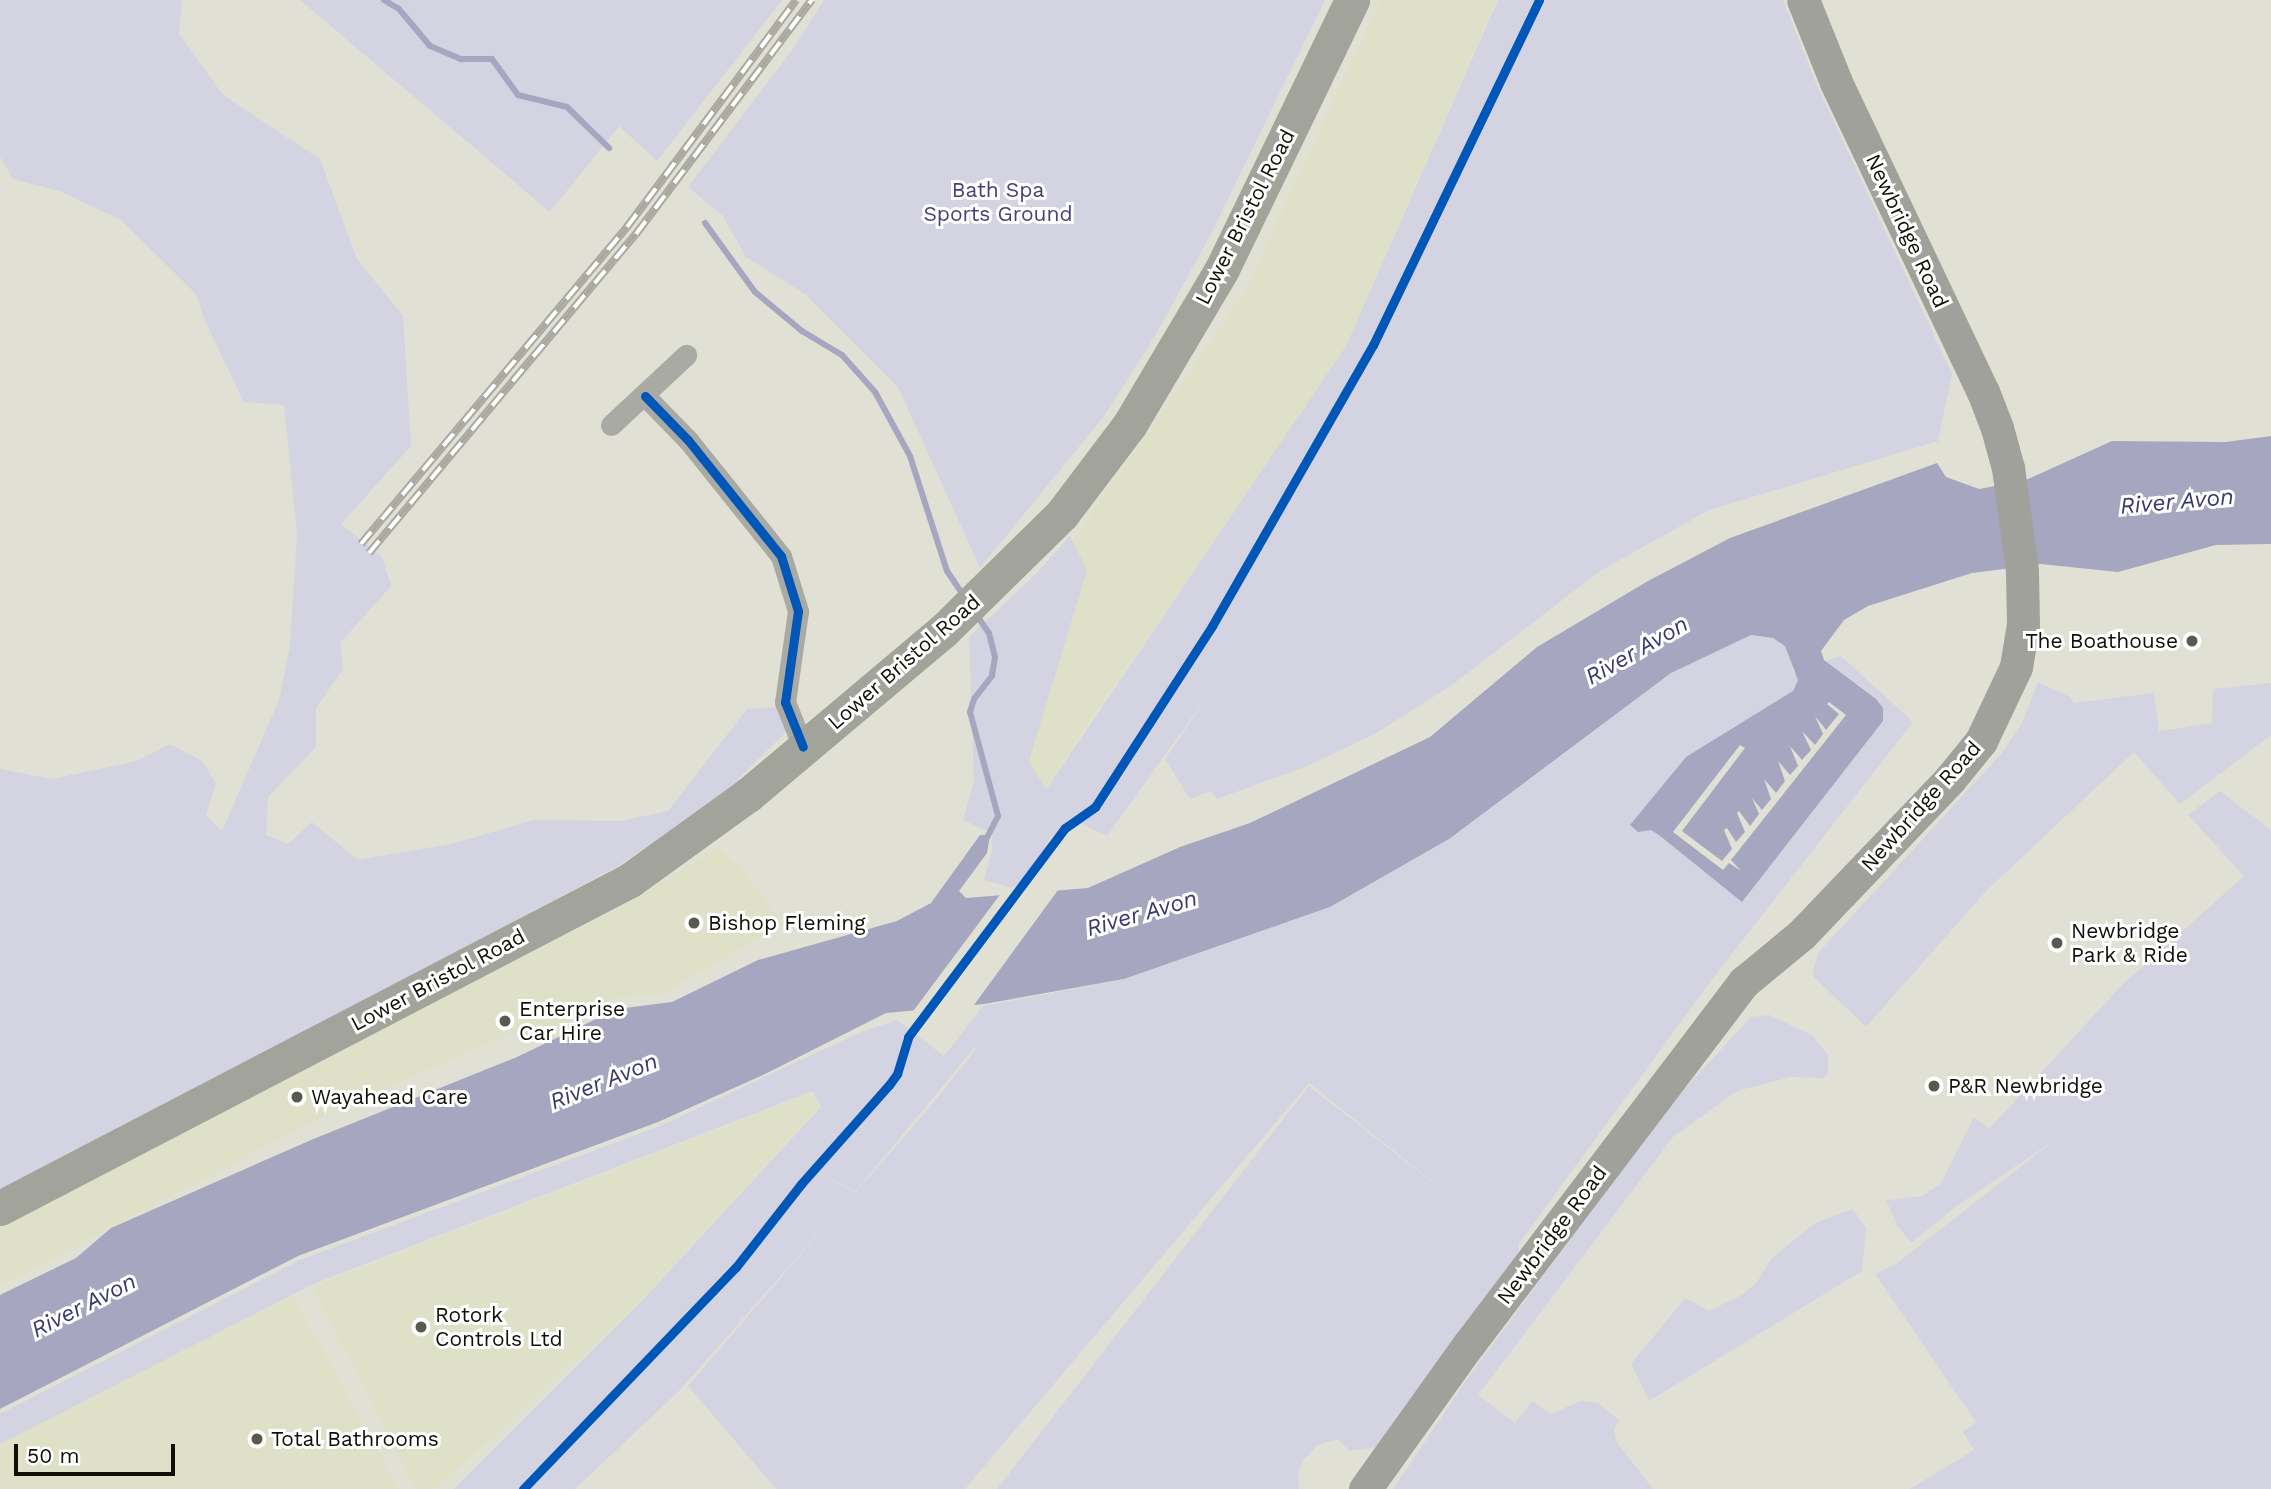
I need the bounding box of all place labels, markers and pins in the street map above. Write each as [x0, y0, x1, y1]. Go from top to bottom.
place label: The Boathouse [2025, 628, 2178, 654]
marker: The Boathouse [2184, 633, 2200, 649]
place label: Bishop Fleming [708, 910, 865, 936]
marker: Bishop Fleming [686, 915, 702, 931]
place label: Newbridge Park & Ride [2071, 918, 2188, 968]
marker: Newbridge Park & Ride [2049, 935, 2065, 951]
place label: Enterprise Car Hire [519, 996, 625, 1046]
marker: Enterprise Car Hire [497, 1013, 513, 1029]
place label: P&R Newbridge [1948, 1073, 2103, 1099]
marker: P&R Newbridge [1926, 1078, 1942, 1094]
place label: Wayahead Care [311, 1084, 468, 1110]
marker: Wayahead Care [289, 1089, 305, 1105]
place label: Rotork Controls Ltd [435, 1302, 563, 1352]
marker: Rotork Controls Ltd [413, 1319, 429, 1335]
place label: Total Bathrooms [271, 1426, 440, 1452]
marker: Total Bathrooms [249, 1431, 265, 1447]

